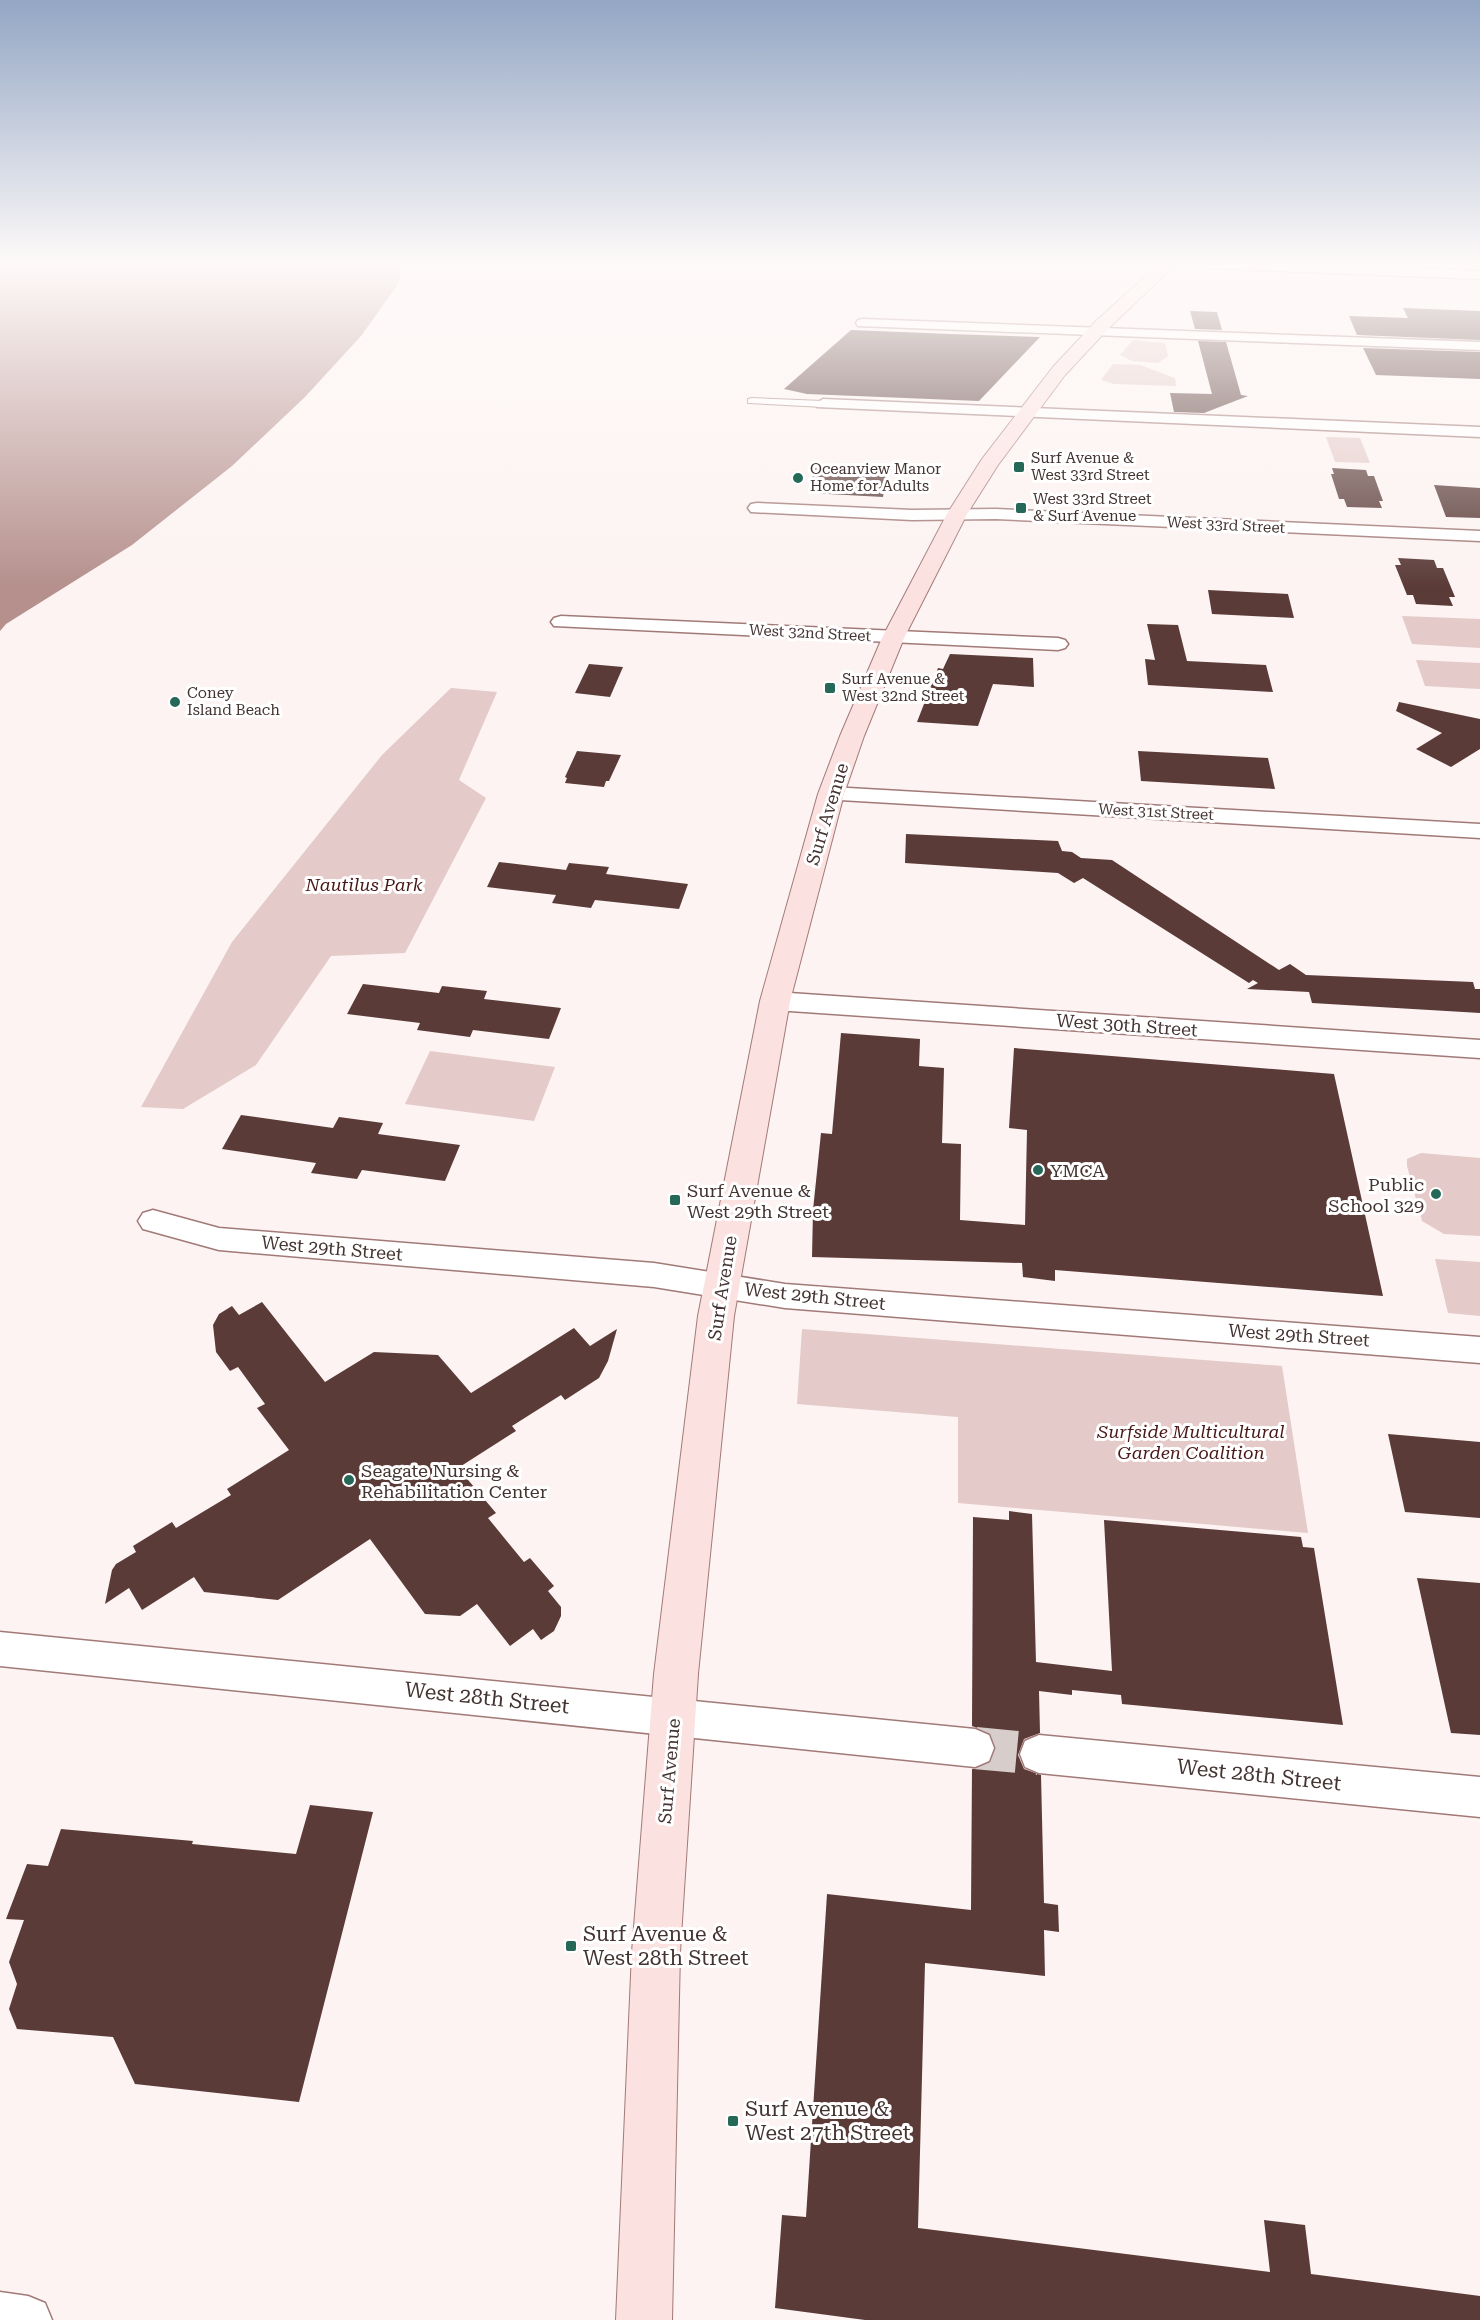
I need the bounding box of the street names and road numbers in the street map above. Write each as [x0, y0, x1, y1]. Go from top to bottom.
street label: West 33rd Street [1166, 513, 1286, 537]
street label: West 32nd Street [748, 621, 872, 645]
street label: Surf Avenue [801, 760, 853, 868]
street label: West 31st Street [1098, 800, 1215, 824]
street label: West 30th Street [1055, 1010, 1199, 1040]
street label: West 29th Street [260, 1231, 404, 1265]
street label: Surf Avenue [703, 1234, 741, 1342]
street label: West 29th Street [743, 1278, 887, 1314]
street label: West 29th Street [1227, 1320, 1371, 1350]
street label: West 28th Street [403, 1677, 571, 1719]
street label: Surf Avenue [654, 1717, 684, 1825]
street label: West 28th Street [1175, 1754, 1343, 1796]

